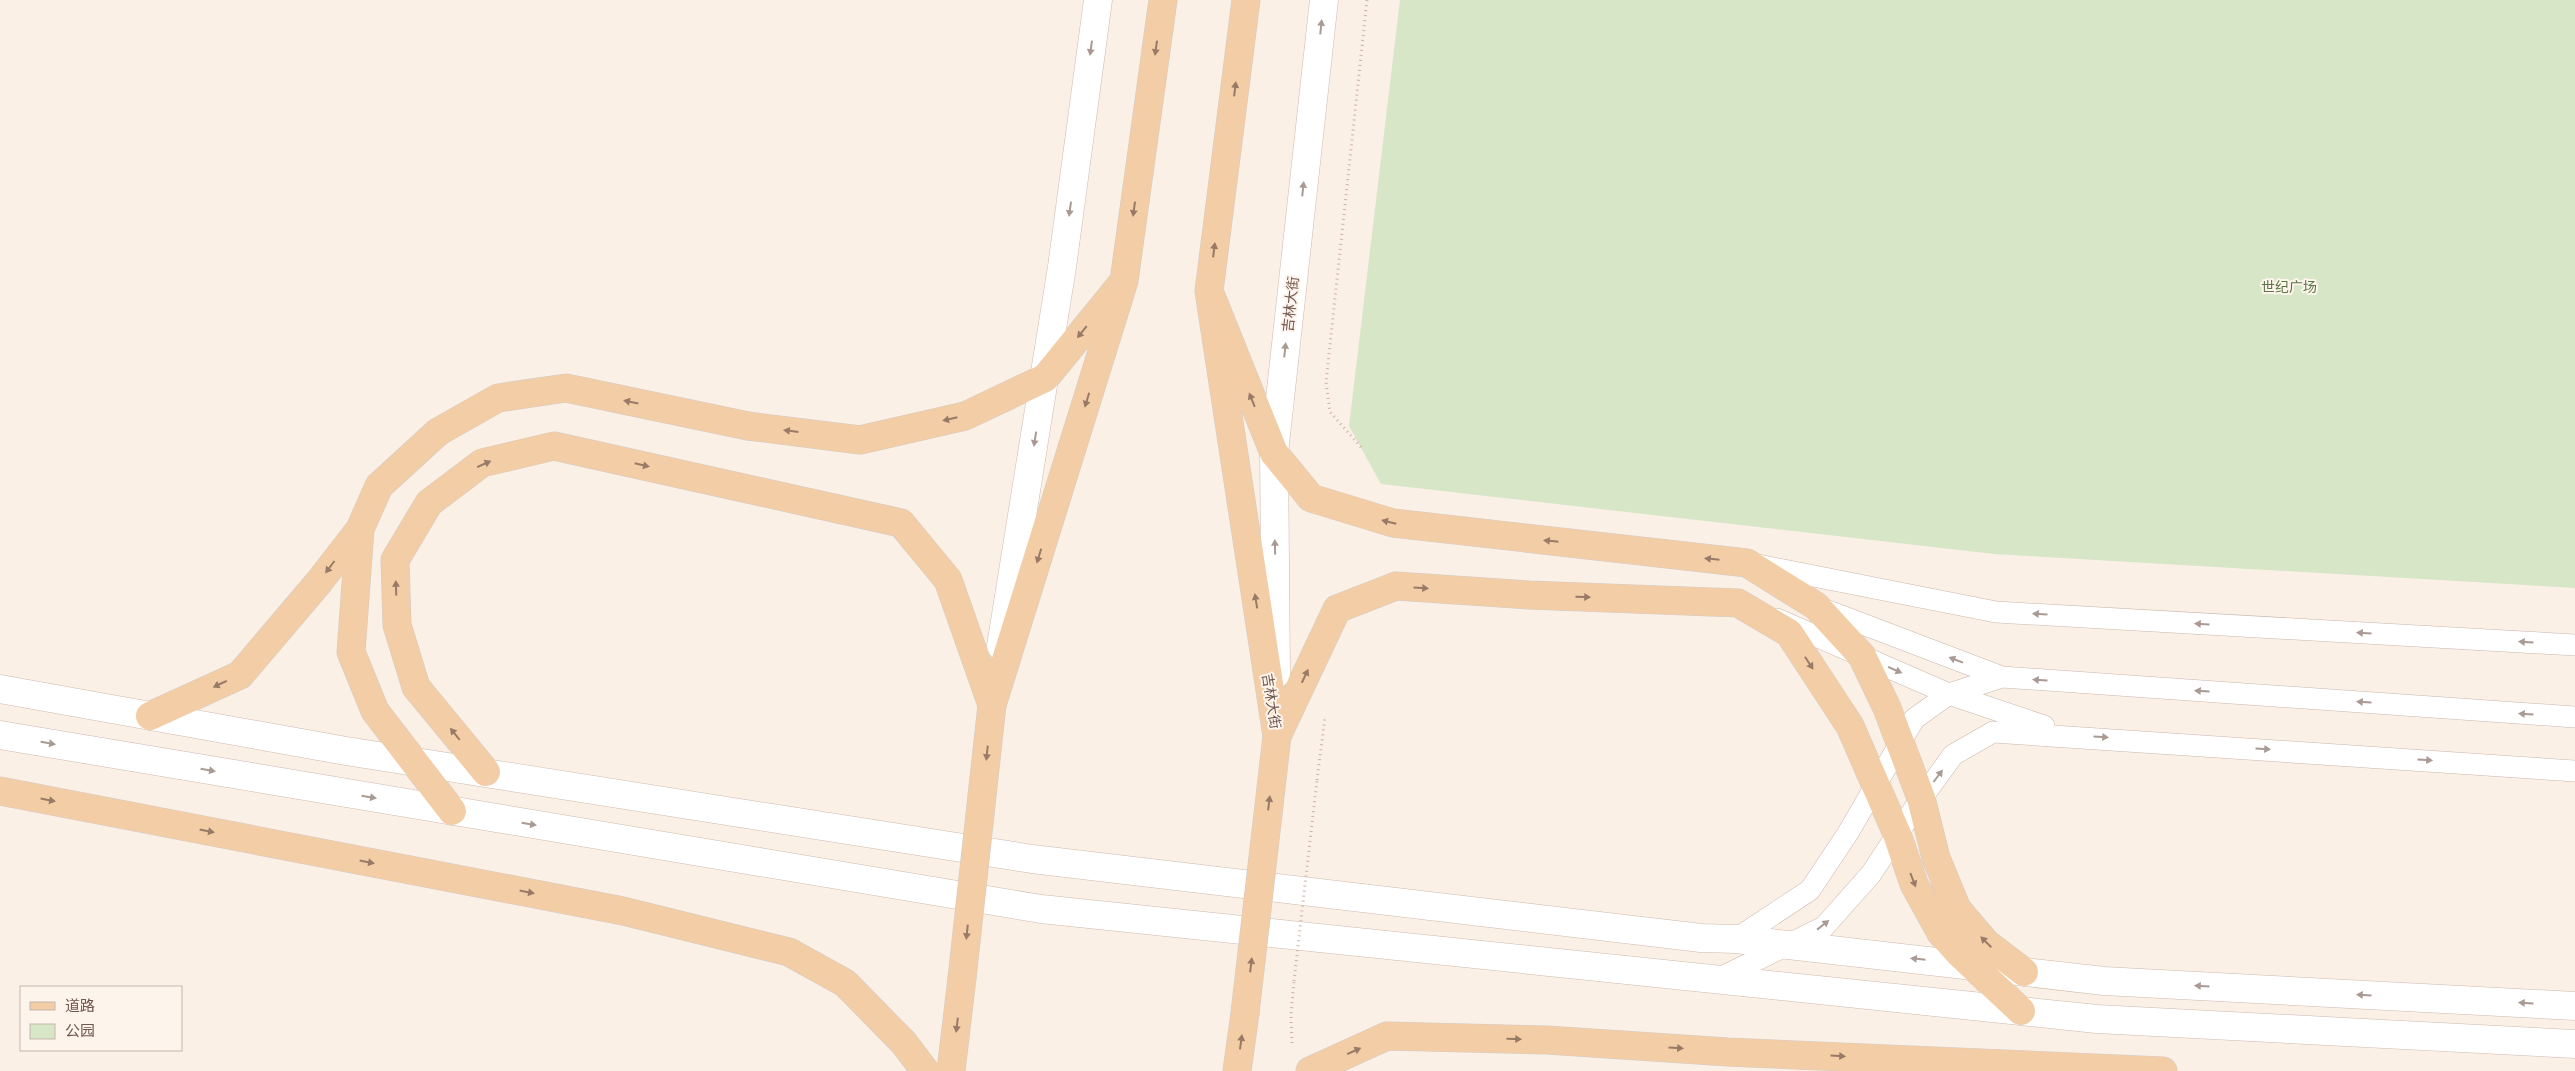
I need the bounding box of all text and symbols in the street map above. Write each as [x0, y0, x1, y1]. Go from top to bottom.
one-way arrow [1317, 19, 1325, 35]
one-way arrow [1087, 41, 1095, 57]
one-way arrow [1152, 41, 1160, 57]
one-way arrow [1231, 81, 1239, 97]
one-way arrow [1299, 180, 1307, 196]
one-way arrow [1066, 202, 1074, 218]
one-way arrow [1130, 202, 1138, 218]
one-way arrow [1210, 242, 1218, 258]
street label: 吉林大街 [1278, 275, 1302, 333]
park label: 世纪广场 [2261, 277, 2317, 296]
one-way arrow [1077, 326, 1088, 339]
one-way arrow [1281, 342, 1289, 358]
one-way arrow [1083, 393, 1090, 408]
one-way arrow [1248, 393, 1256, 407]
one-way arrow [622, 397, 638, 405]
one-way arrow [943, 415, 958, 423]
one-way arrow [782, 427, 798, 435]
one-way arrow [1030, 432, 1038, 448]
one-way arrow [477, 460, 492, 468]
one-way arrow [634, 461, 649, 469]
one-way arrow [1382, 518, 1397, 526]
one-way arrow [1542, 537, 1558, 545]
one-way arrow [1271, 539, 1279, 555]
one-way arrow [1034, 548, 1042, 563]
one-way arrow [1704, 555, 1720, 563]
one-way arrow [325, 560, 335, 574]
one-way arrow [392, 580, 400, 596]
one-way arrow [1413, 584, 1429, 592]
one-way arrow [1252, 593, 1260, 609]
one-way arrow [1575, 593, 1591, 601]
one-way arrow [2031, 610, 2047, 618]
one-way arrow [2194, 619, 2210, 627]
one-way arrow [2356, 629, 2372, 637]
one-way arrow [2518, 638, 2534, 646]
one-way arrow [1804, 656, 1813, 669]
one-way arrow [1949, 656, 1964, 663]
one-way arrow [1888, 667, 1902, 675]
one-way arrow [1301, 669, 1309, 683]
street label: 吉林大街 [1258, 672, 1286, 730]
one-way arrow [2032, 675, 2048, 683]
one-way arrow [213, 680, 227, 688]
one-way arrow [2194, 687, 2210, 695]
one-way arrow [2356, 698, 2372, 706]
one-way arrow [2518, 709, 2534, 717]
one-way arrow [449, 728, 460, 741]
one-way arrow [2093, 734, 2109, 742]
one-way arrow [40, 740, 56, 748]
one-way arrow [2255, 745, 2271, 753]
one-way arrow [983, 746, 991, 762]
one-way arrow [2417, 757, 2433, 765]
one-way arrow [201, 767, 217, 775]
one-way arrow [1933, 769, 1943, 783]
one-way arrow [361, 794, 377, 802]
one-way arrow [1265, 795, 1273, 811]
one-way arrow [40, 796, 55, 804]
one-way arrow [521, 820, 537, 828]
one-way arrow [200, 827, 216, 835]
one-way arrow [359, 858, 375, 866]
one-way arrow [1910, 873, 1918, 887]
one-way arrow [519, 889, 535, 897]
one-way arrow [1816, 920, 1829, 931]
one-way arrow [963, 925, 971, 941]
one-way arrow [1980, 936, 1992, 948]
one-way arrow [1910, 955, 1926, 963]
one-way arrow [1247, 956, 1255, 972]
one-way arrow [2193, 982, 2209, 990]
legend [20, 986, 182, 1051]
one-way arrow [2356, 990, 2372, 998]
text: 道路 [65, 995, 95, 1016]
one-way arrow [2518, 999, 2534, 1007]
one-way arrow [953, 1017, 961, 1033]
text: 公园 [65, 1020, 95, 1041]
one-way arrow [1237, 1034, 1245, 1050]
one-way arrow [1506, 1036, 1522, 1044]
one-way arrow [1668, 1045, 1684, 1053]
one-way arrow [1347, 1047, 1361, 1055]
one-way arrow [1830, 1053, 1846, 1061]

